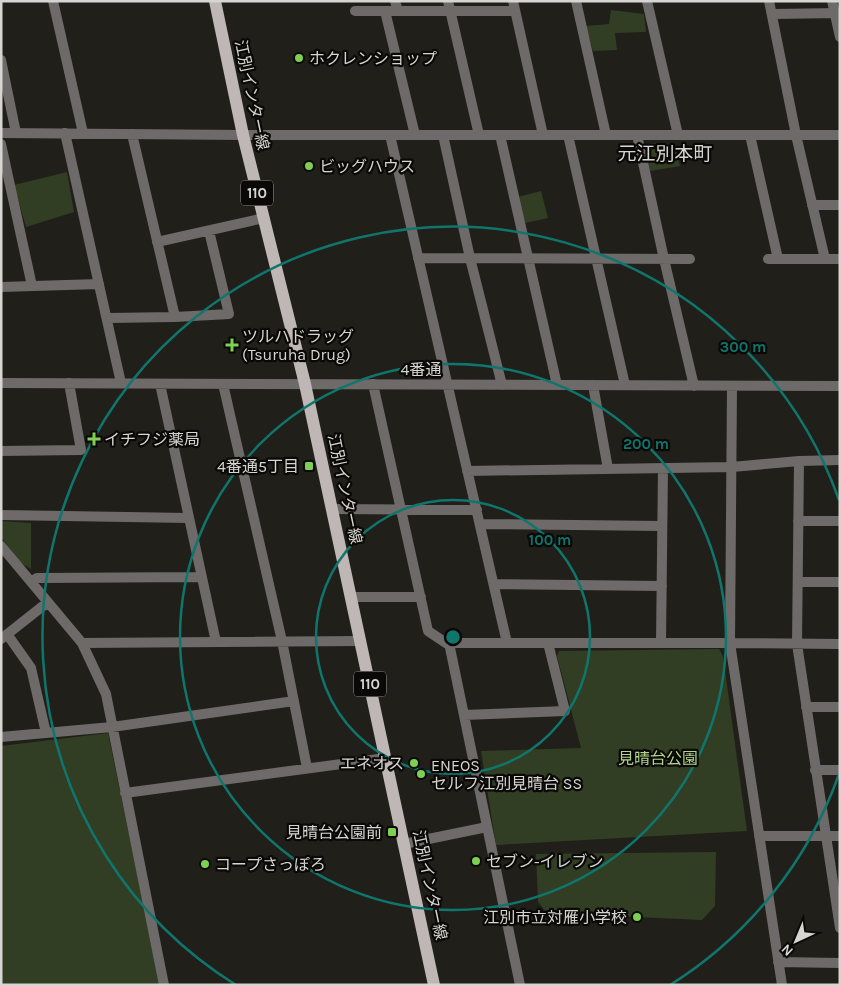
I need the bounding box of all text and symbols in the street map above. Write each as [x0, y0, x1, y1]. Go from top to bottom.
street label: 江別インター線 [231, 38, 273, 152]
place label: ホクレンショップ [309, 49, 437, 68]
marker: ホクレンショップ [293, 52, 305, 64]
district label: 元江別本町 [617, 143, 713, 165]
place label: ビッグハウス [319, 157, 415, 176]
marker: ビッグハウス [303, 160, 315, 172]
road number: 110 [241, 180, 273, 206]
place label: ツルハドラッグ (Tsuruha Drug) [242, 327, 354, 364]
text: 300 m [720, 338, 766, 356]
marker: ツルハドラッグ (Tsuruha Drug) [226, 339, 238, 351]
street label: 4番通 [401, 360, 441, 379]
place label: イチフジ薬局 [104, 430, 200, 449]
street label: 江別インター線 [324, 432, 366, 546]
marker: イチフジ薬局 [88, 433, 100, 445]
text: 200 m [623, 435, 669, 453]
place label: 4番通5丁目 [217, 457, 299, 476]
marker: 4番通5丁目 [303, 460, 315, 472]
text: 100 m [529, 531, 571, 549]
centre of rings [444, 628, 462, 646]
road number: 110 [354, 672, 386, 696]
park label: 見晴台公園 [618, 749, 698, 768]
place label: エネオス [340, 754, 404, 773]
place label: ENEOS セルフ江別見晴台 SS [431, 756, 582, 793]
marker: エネオス [408, 757, 420, 769]
marker: ENEOS セルフ江別見晴台 SS [415, 768, 427, 780]
place label: 見晴台公園前 [286, 823, 382, 842]
marker: 見晴台公園前 [386, 826, 398, 838]
street label: 江別インター線 [409, 828, 451, 942]
place label: セブン-イレブン [486, 852, 604, 871]
place label: コープさっぽろ [215, 855, 326, 874]
marker: セブン-イレブン [470, 855, 482, 867]
marker: コープさっぽろ [199, 858, 211, 870]
place label: 江別市立対雁小学校 [483, 908, 627, 927]
marker: 江別市立対雁小学校 [631, 911, 643, 923]
north arrow [771, 916, 821, 966]
text: N [778, 940, 797, 960]

